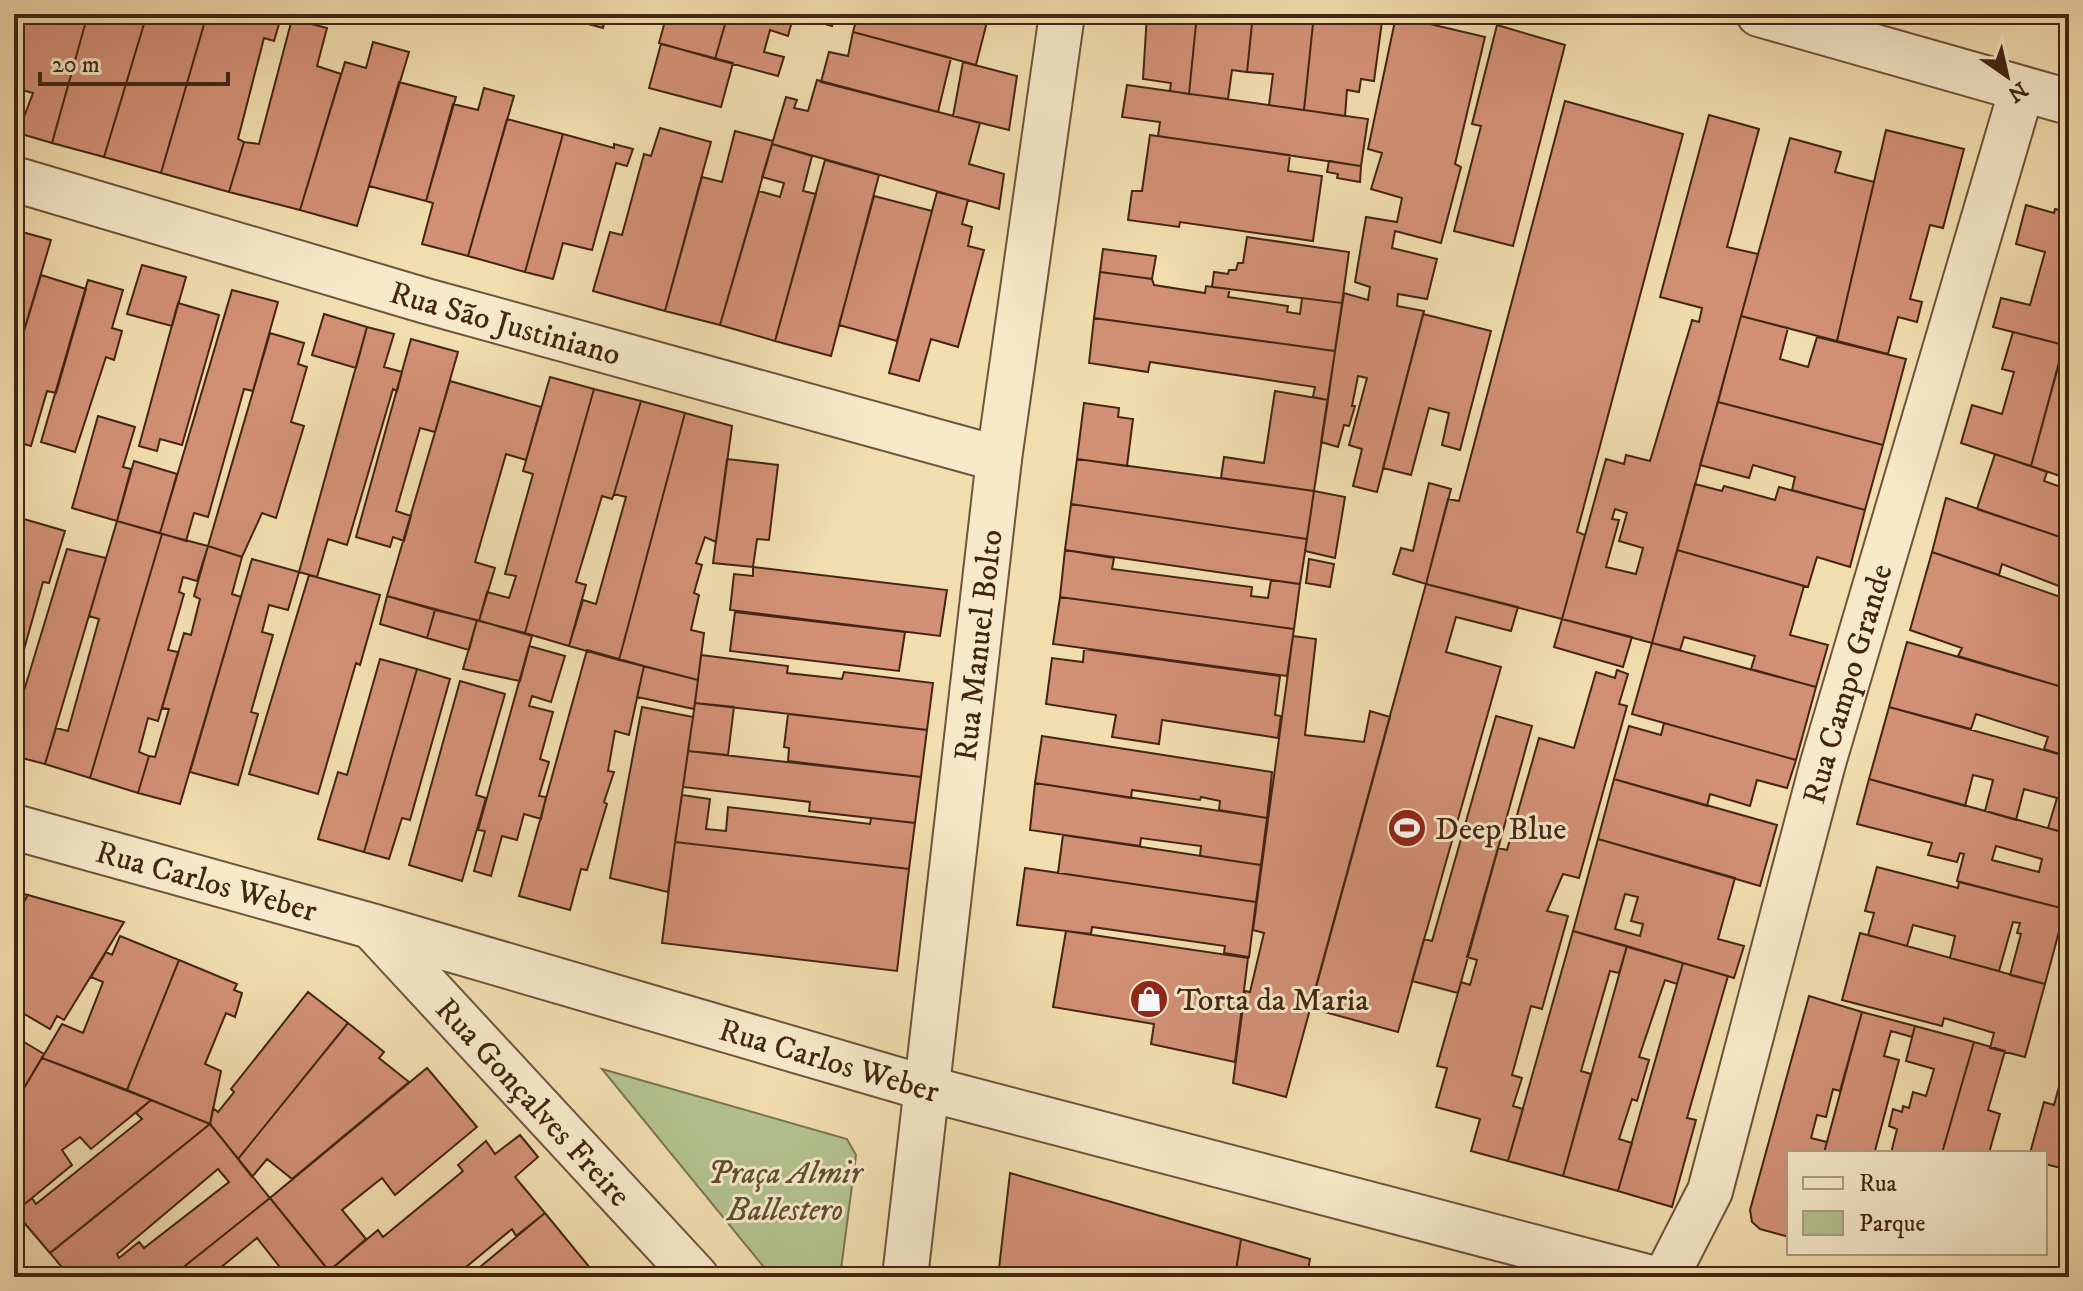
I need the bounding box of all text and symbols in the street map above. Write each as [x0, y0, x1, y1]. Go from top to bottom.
scale bar [40, 36, 228, 86]
north arrow [1967, 36, 2047, 116]
text: 20 m [52, 50, 100, 80]
text: N [2002, 75, 2032, 108]
street label: Rua São Justiniano [385, 273, 625, 376]
street label: Rua Manuel Bolto [946, 527, 1013, 763]
street label: Rua Campo Grande [1795, 559, 1903, 809]
sports icon: Deep Blue [1386, 807, 1428, 849]
place label: Deep Blue [1435, 810, 1567, 850]
street label: Rua Carlos Weber [91, 833, 321, 932]
shop icon: Torta da Maria [1128, 978, 1170, 1020]
place label: Torta da Maria [1177, 981, 1369, 1021]
street label: Rua Gonçalves Freire [426, 990, 639, 1216]
street label: Rua Carlos Weber [714, 1011, 943, 1113]
legend [1787, 1151, 2047, 1255]
park label: Praça Almir Ballestero [708, 1154, 865, 1231]
text: Rua [1859, 1169, 1898, 1199]
text: Parque [1859, 1209, 1925, 1239]

